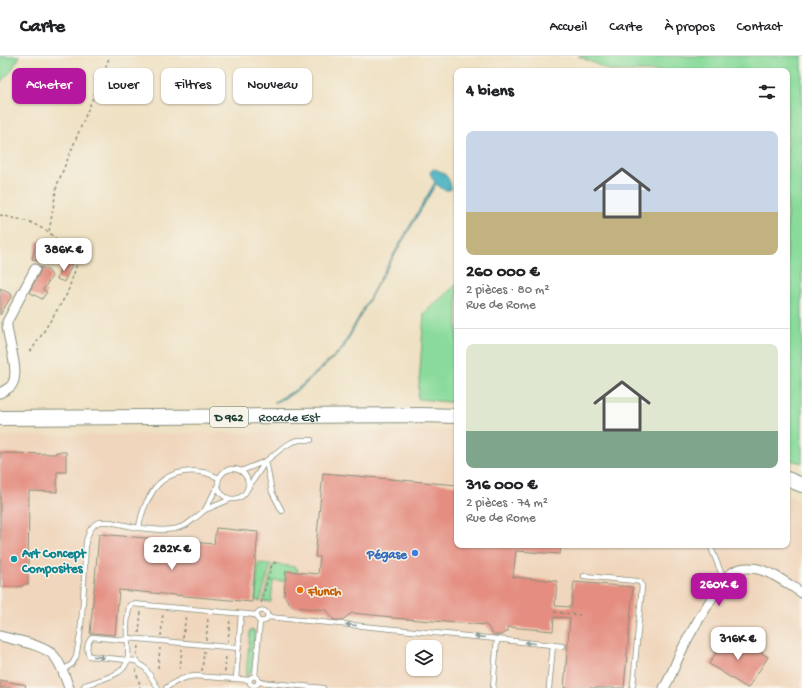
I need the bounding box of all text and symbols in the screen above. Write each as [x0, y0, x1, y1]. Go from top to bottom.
text: Carte [20, 16, 65, 39]
text: Accueil [550, 19, 587, 36]
text: Carte [609, 19, 643, 36]
text: À propos [665, 19, 715, 36]
text: Contact [737, 19, 782, 36]
chip: Acheter [12, 68, 86, 104]
chip: Louer [94, 68, 153, 104]
chip: Filtres [161, 68, 225, 104]
chip: Nouveau [233, 68, 312, 104]
icon: filters [756, 81, 778, 103]
text: 4 biens [466, 82, 514, 102]
icon: home [586, 157, 658, 229]
pin: 386K € [31, 238, 97, 272]
text: 386K € [45, 243, 83, 258]
text: 260 000 € [466, 263, 540, 283]
text: 2 pièces · 80 m² [466, 283, 550, 298]
text: Rue de Rome [466, 298, 536, 313]
icon: home [586, 370, 658, 442]
road number: D 962 [210, 407, 248, 427]
street label: Rocade Est [259, 411, 321, 426]
text: 316 000 € [466, 476, 537, 496]
text: 2 pièces · 74 m² [466, 496, 548, 511]
text: Rue de Rome [466, 511, 536, 526]
pin: 282K € [139, 537, 205, 571]
text: 282K € [153, 542, 191, 557]
place label: Art Concept Composites [21, 547, 87, 578]
place label: Pégase [366, 548, 408, 563]
marker: Pégase [410, 548, 420, 558]
marker: Art Concept Composites [9, 554, 19, 564]
pin: 260K € [686, 573, 752, 607]
text: 260K € [700, 578, 738, 593]
marker: Flunch [295, 585, 305, 595]
place label: Flunch [307, 585, 341, 600]
one-way arrow [345, 621, 357, 628]
pin: 316K € [705, 627, 771, 661]
text: 316K € [720, 632, 756, 647]
one-way arrow [474, 634, 486, 640]
one-way arrow [524, 639, 536, 646]
map controls [406, 640, 442, 676]
button: layers [406, 640, 442, 676]
one-way arrow [93, 654, 105, 660]

